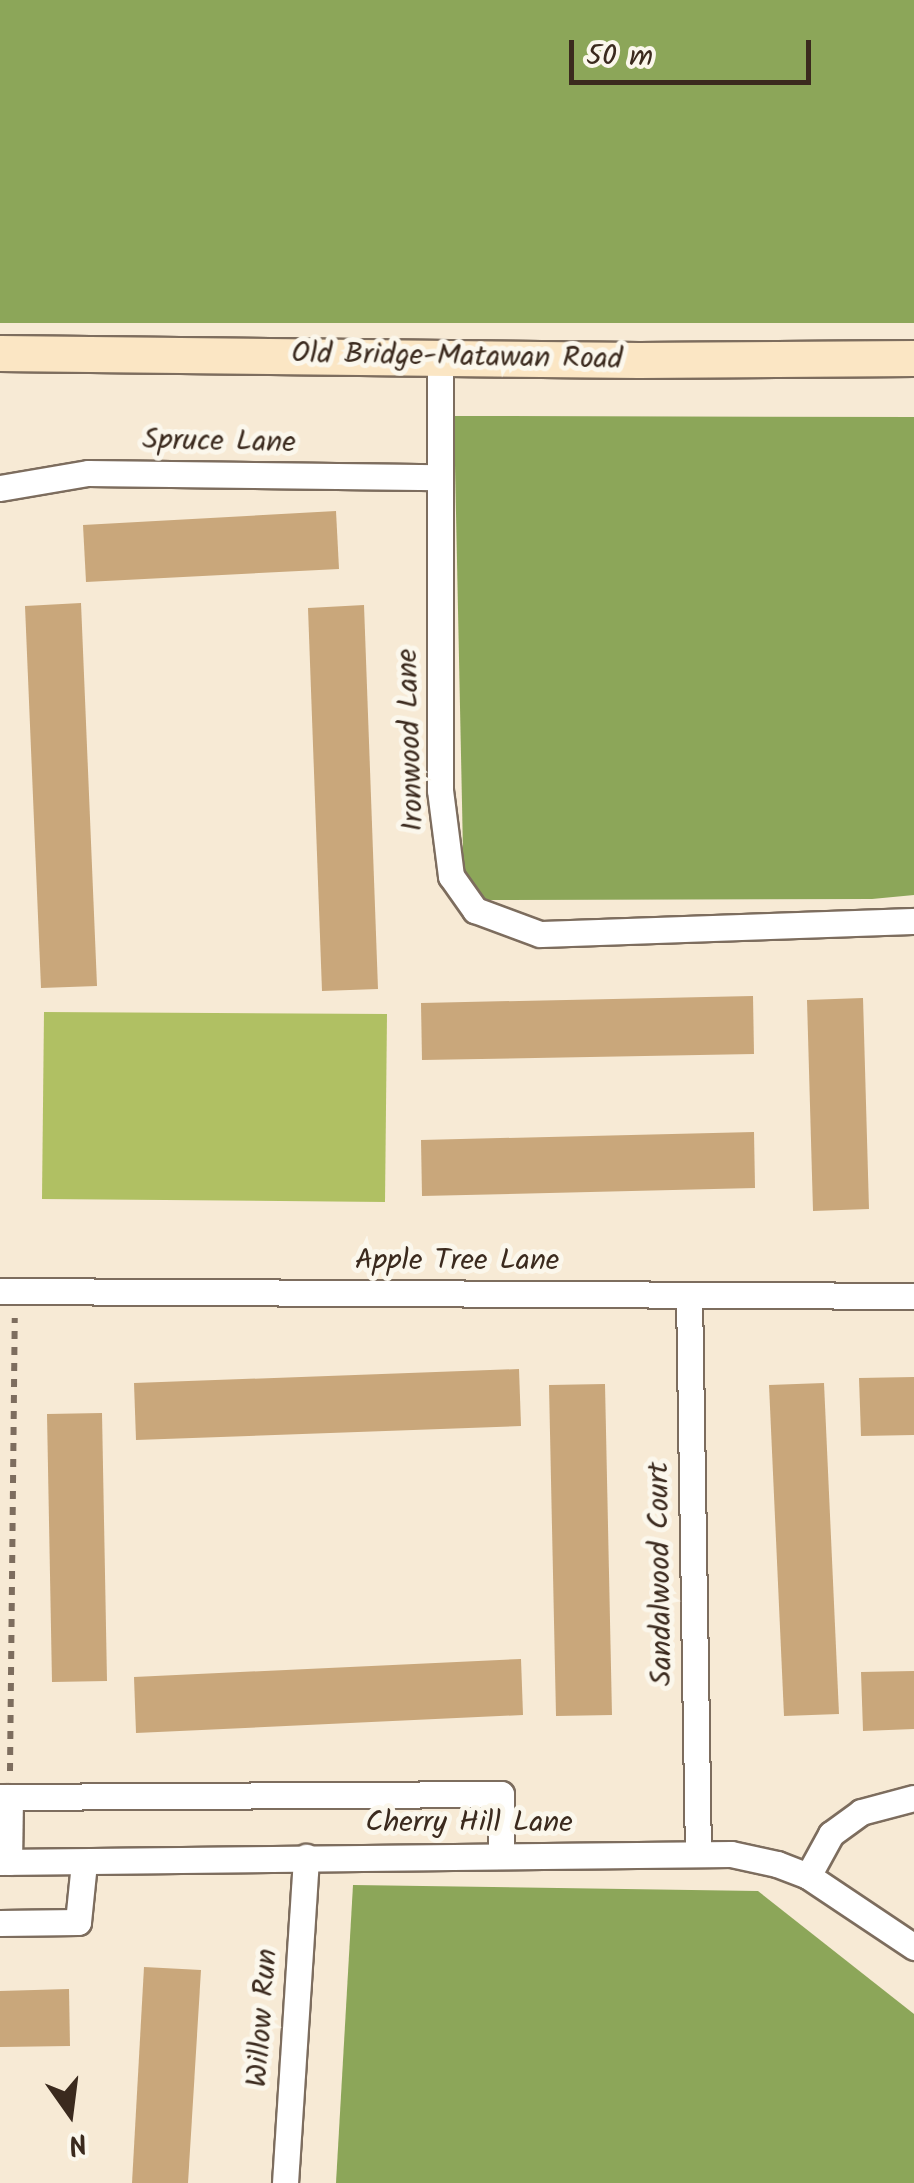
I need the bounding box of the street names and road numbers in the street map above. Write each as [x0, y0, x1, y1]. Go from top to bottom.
street label: Old Bridge-Matawan Road [291, 336, 623, 378]
street label: Spruce Lane [142, 423, 296, 461]
street label: Ironwood Lane [390, 648, 432, 832]
street label: Apple Tree Lane [355, 1243, 559, 1279]
street label: Sandalwood Court [641, 1462, 681, 1686]
street label: Cherry Hill Lane [365, 1805, 573, 1841]
street label: Willow Run [240, 1947, 286, 2089]

